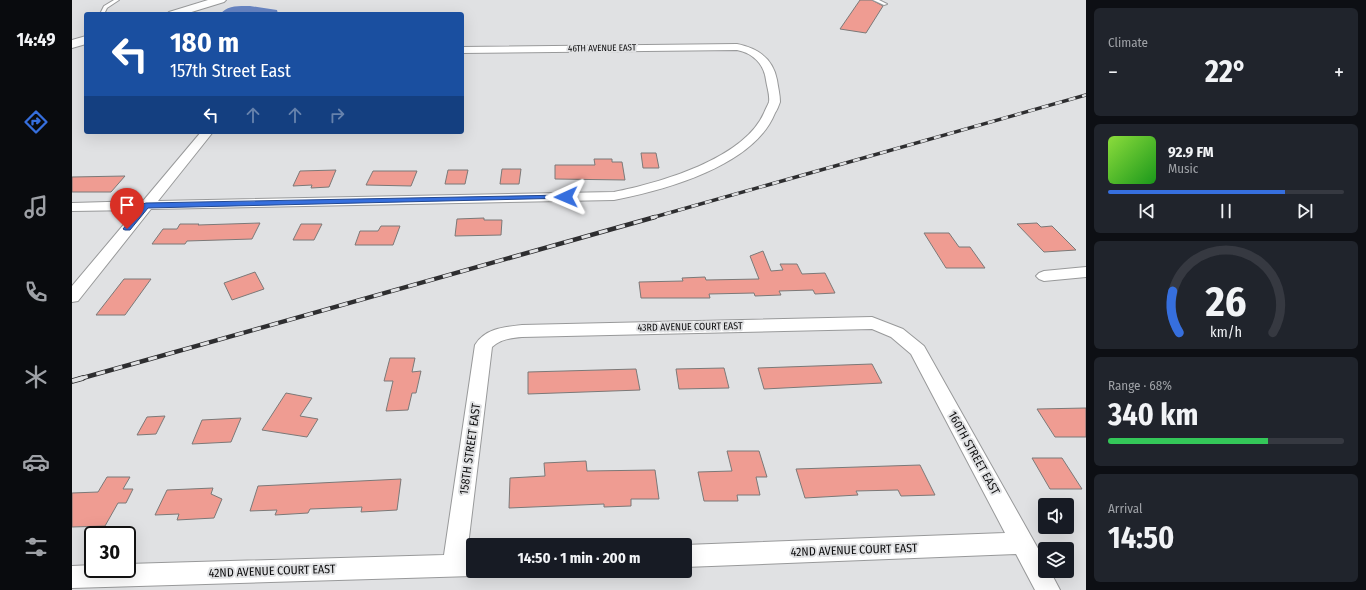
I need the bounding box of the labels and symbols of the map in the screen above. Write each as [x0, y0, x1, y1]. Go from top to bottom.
street label: 46TH AVENUE EAST [568, 42, 637, 54]
position arrow [545, 176, 587, 218]
pin [110, 188, 144, 229]
street label: 43RD AVENUE COURT EAST [637, 320, 743, 334]
street label: 158TH STREET EAST [457, 402, 483, 496]
street label: 160TH STREET EAST [945, 409, 1003, 497]
speed limit sign: 30 [84, 526, 136, 578]
street label: 42ND AVENUE COURT EAST [790, 541, 918, 559]
street label: 42ND AVENUE COURT EAST [208, 562, 336, 580]

